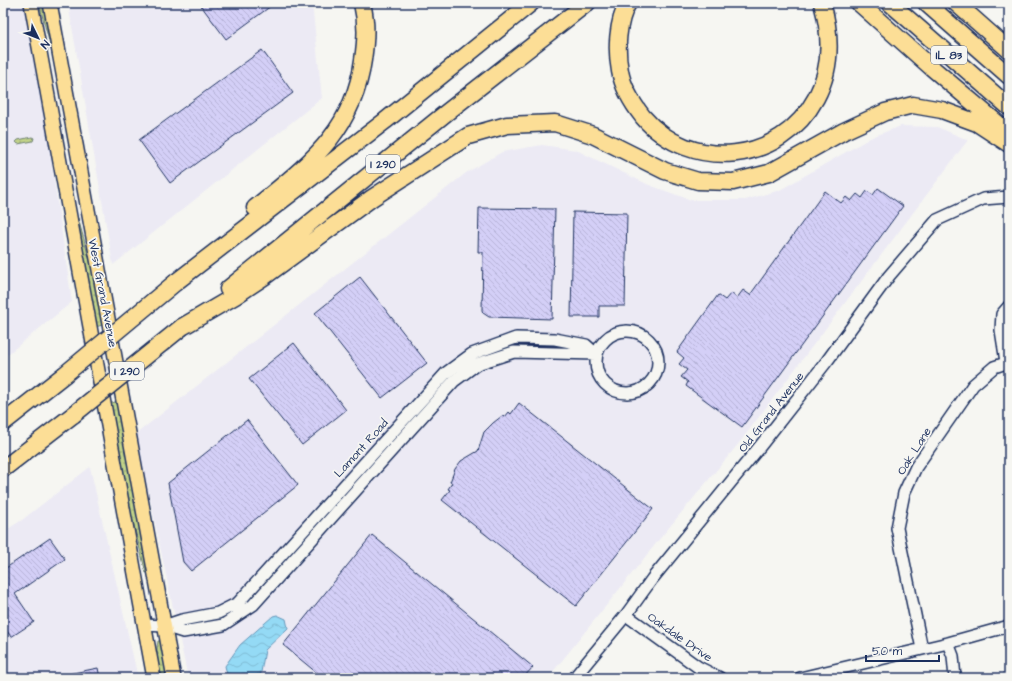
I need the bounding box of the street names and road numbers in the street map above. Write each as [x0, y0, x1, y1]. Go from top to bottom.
road number: IL 83 [931, 46, 967, 64]
road number: I 290 [366, 155, 400, 173]
street label: West Grand Avenue [84, 237, 121, 349]
road number: I 290 [110, 362, 144, 380]
street label: Old Grand Avenue [735, 368, 809, 456]
street label: Lamont Road [330, 415, 392, 481]
street label: Oak Lane [893, 424, 936, 478]
street label: Oakdale Drive [644, 609, 716, 666]

